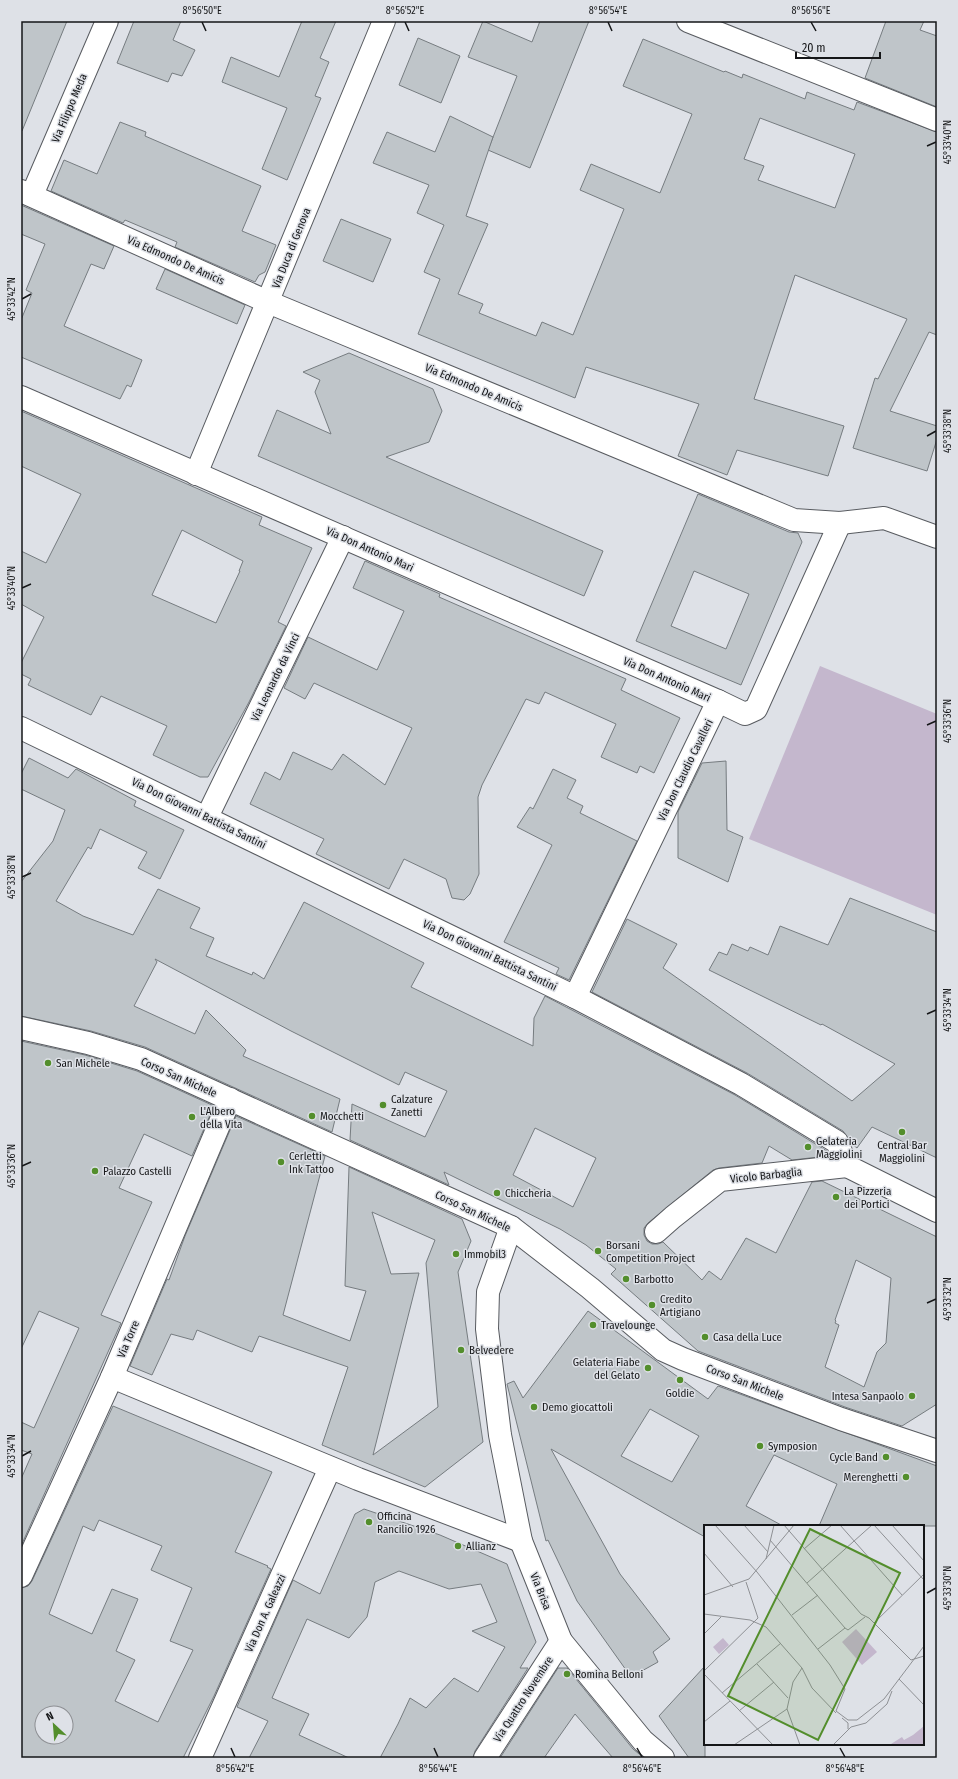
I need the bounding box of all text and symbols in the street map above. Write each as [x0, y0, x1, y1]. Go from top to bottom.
text: 8°56'50"E [182, 5, 222, 17]
text: 8°56'52"E [386, 5, 425, 17]
text: 8°56'54"E [589, 5, 628, 17]
text: 8°56'56"E [792, 5, 831, 17]
scale bar [796, 34, 880, 60]
text: 20 m [802, 41, 826, 55]
street label: Via Filippo Meda [49, 72, 90, 145]
text: 45°33'40"N [942, 120, 954, 164]
street label: Via Duca di Genova [269, 206, 314, 290]
street label: Via Edmondo De Amicis [125, 233, 227, 288]
text: 45°33'42"N [6, 277, 18, 321]
street label: Via Edmondo De Amicis [423, 361, 525, 414]
text: 45°33'38"N [942, 409, 954, 453]
street label: Via Don Antonio Mari [324, 524, 416, 575]
text: 45°33'40"N [6, 566, 18, 610]
street label: Via Leonardo da Vinci [248, 631, 303, 724]
street label: Via Don Antonio Mari [621, 654, 713, 705]
text: 45°33'36"N [942, 699, 954, 743]
street label: Via Don Claudio Cavalleri [655, 717, 716, 823]
street label: Via Don Giovanni Battista Santini [129, 775, 268, 852]
text: 45°33'38"N [6, 855, 18, 899]
street label: Via Don Giovanni Battista Santini [420, 917, 559, 994]
text: 45°33'34"N [942, 988, 954, 1032]
street label: Corso San Michele [139, 1055, 219, 1100]
place label: San Michele [56, 1057, 110, 1070]
marker: San Michele [43, 1058, 53, 1068]
place label: Calzature Zanetti [391, 1093, 433, 1119]
marker: Calzature Zanetti [378, 1100, 388, 1110]
place label: L'Albero della Vita [200, 1105, 242, 1131]
place label: Mocchetti [320, 1110, 364, 1123]
marker: Mocchetti [307, 1111, 317, 1121]
marker: L'Albero della Vita [187, 1112, 197, 1122]
marker: Central Bar Maggiolini [897, 1127, 907, 1137]
place label: Gelateria Maggiolini [816, 1135, 862, 1161]
place label: Central Bar Maggiolini [877, 1139, 927, 1165]
marker: Gelateria Maggiolini [803, 1142, 813, 1152]
text: 45°33'36"N [6, 1144, 18, 1188]
place label: Cerletti Ink Tattoo [289, 1150, 334, 1176]
marker: Cerletti Ink Tattoo [276, 1157, 286, 1167]
place label: Palazzo Castelli [103, 1165, 172, 1178]
street label: Vicolo Barbaglia [729, 1165, 803, 1186]
marker: Palazzo Castelli [90, 1166, 100, 1176]
place label: La Pizzeria dei Portici [844, 1185, 891, 1211]
place label: Chiccheria [505, 1187, 552, 1200]
street label: Corso San Michele [433, 1188, 513, 1235]
marker: Chiccheria [492, 1188, 502, 1198]
marker: La Pizzeria dei Portici [831, 1192, 841, 1202]
place label: Borsani Competition Project [606, 1239, 696, 1265]
marker: Borsani Competition Project [593, 1246, 603, 1256]
place label: Immobil3 [464, 1248, 506, 1261]
marker: Immobil3 [451, 1249, 461, 1259]
place label: Barbotto [634, 1273, 674, 1286]
marker: Barbotto [621, 1274, 631, 1284]
text: 45°33'32"N [942, 1277, 954, 1321]
place label: Credito Artigiano [660, 1293, 701, 1319]
marker: Credito Artigiano [647, 1300, 657, 1310]
street label: Via Torre [115, 1319, 142, 1360]
place label: Travelounge [601, 1319, 655, 1332]
marker: Travelounge [588, 1320, 598, 1330]
place label: Casa della Luce [713, 1331, 782, 1344]
marker: Casa della Luce [700, 1332, 710, 1342]
place label: Belvedere [469, 1344, 514, 1357]
marker: Belvedere [456, 1345, 466, 1355]
place label: Gelateria Fiabe del Gelato [573, 1356, 640, 1382]
street label: Corso San Michele [704, 1362, 785, 1403]
marker: Gelateria Fiabe del Gelato [643, 1363, 653, 1373]
marker: Goldie [675, 1375, 685, 1385]
place label: Goldie [665, 1387, 695, 1400]
place label: Intesa Sanpaolo [832, 1390, 904, 1403]
marker: Intesa Sanpaolo [907, 1391, 917, 1401]
place label: Demo giocattoli [542, 1401, 613, 1414]
marker: Demo giocattoli [529, 1402, 539, 1412]
text: 45°33'34"N [6, 1434, 18, 1478]
place label: Symposion [768, 1440, 817, 1453]
marker: Symposion [755, 1441, 765, 1451]
place label: Cycle Band [829, 1451, 878, 1464]
marker: Cycle Band [881, 1452, 891, 1462]
place label: Merenghetti [844, 1471, 898, 1484]
marker: Merenghetti [901, 1472, 911, 1482]
place label: Officina Rancilio 1926 [377, 1510, 436, 1536]
marker: Officina Rancilio 1926 [364, 1517, 374, 1527]
inset map [704, 1525, 924, 1745]
place label: Allianz [466, 1540, 497, 1553]
marker: Allianz [453, 1541, 463, 1551]
text: 45°33'30"N [942, 1566, 954, 1610]
street label: Via Brisa [527, 1571, 554, 1612]
street label: Via Don A. Galeazzi [242, 1572, 289, 1654]
street label: Via Quattro Novembre [491, 1654, 556, 1745]
place label: Romina Belloni [575, 1668, 643, 1681]
marker: Romina Belloni [562, 1669, 572, 1679]
north arrow [34, 1705, 74, 1745]
text: N [44, 1709, 56, 1724]
text: 8°56'42"E [216, 1763, 254, 1775]
text: 8°56'44"E [419, 1763, 457, 1775]
text: 8°56'46"E [623, 1763, 662, 1775]
text: 8°56'48"E [826, 1763, 865, 1775]

